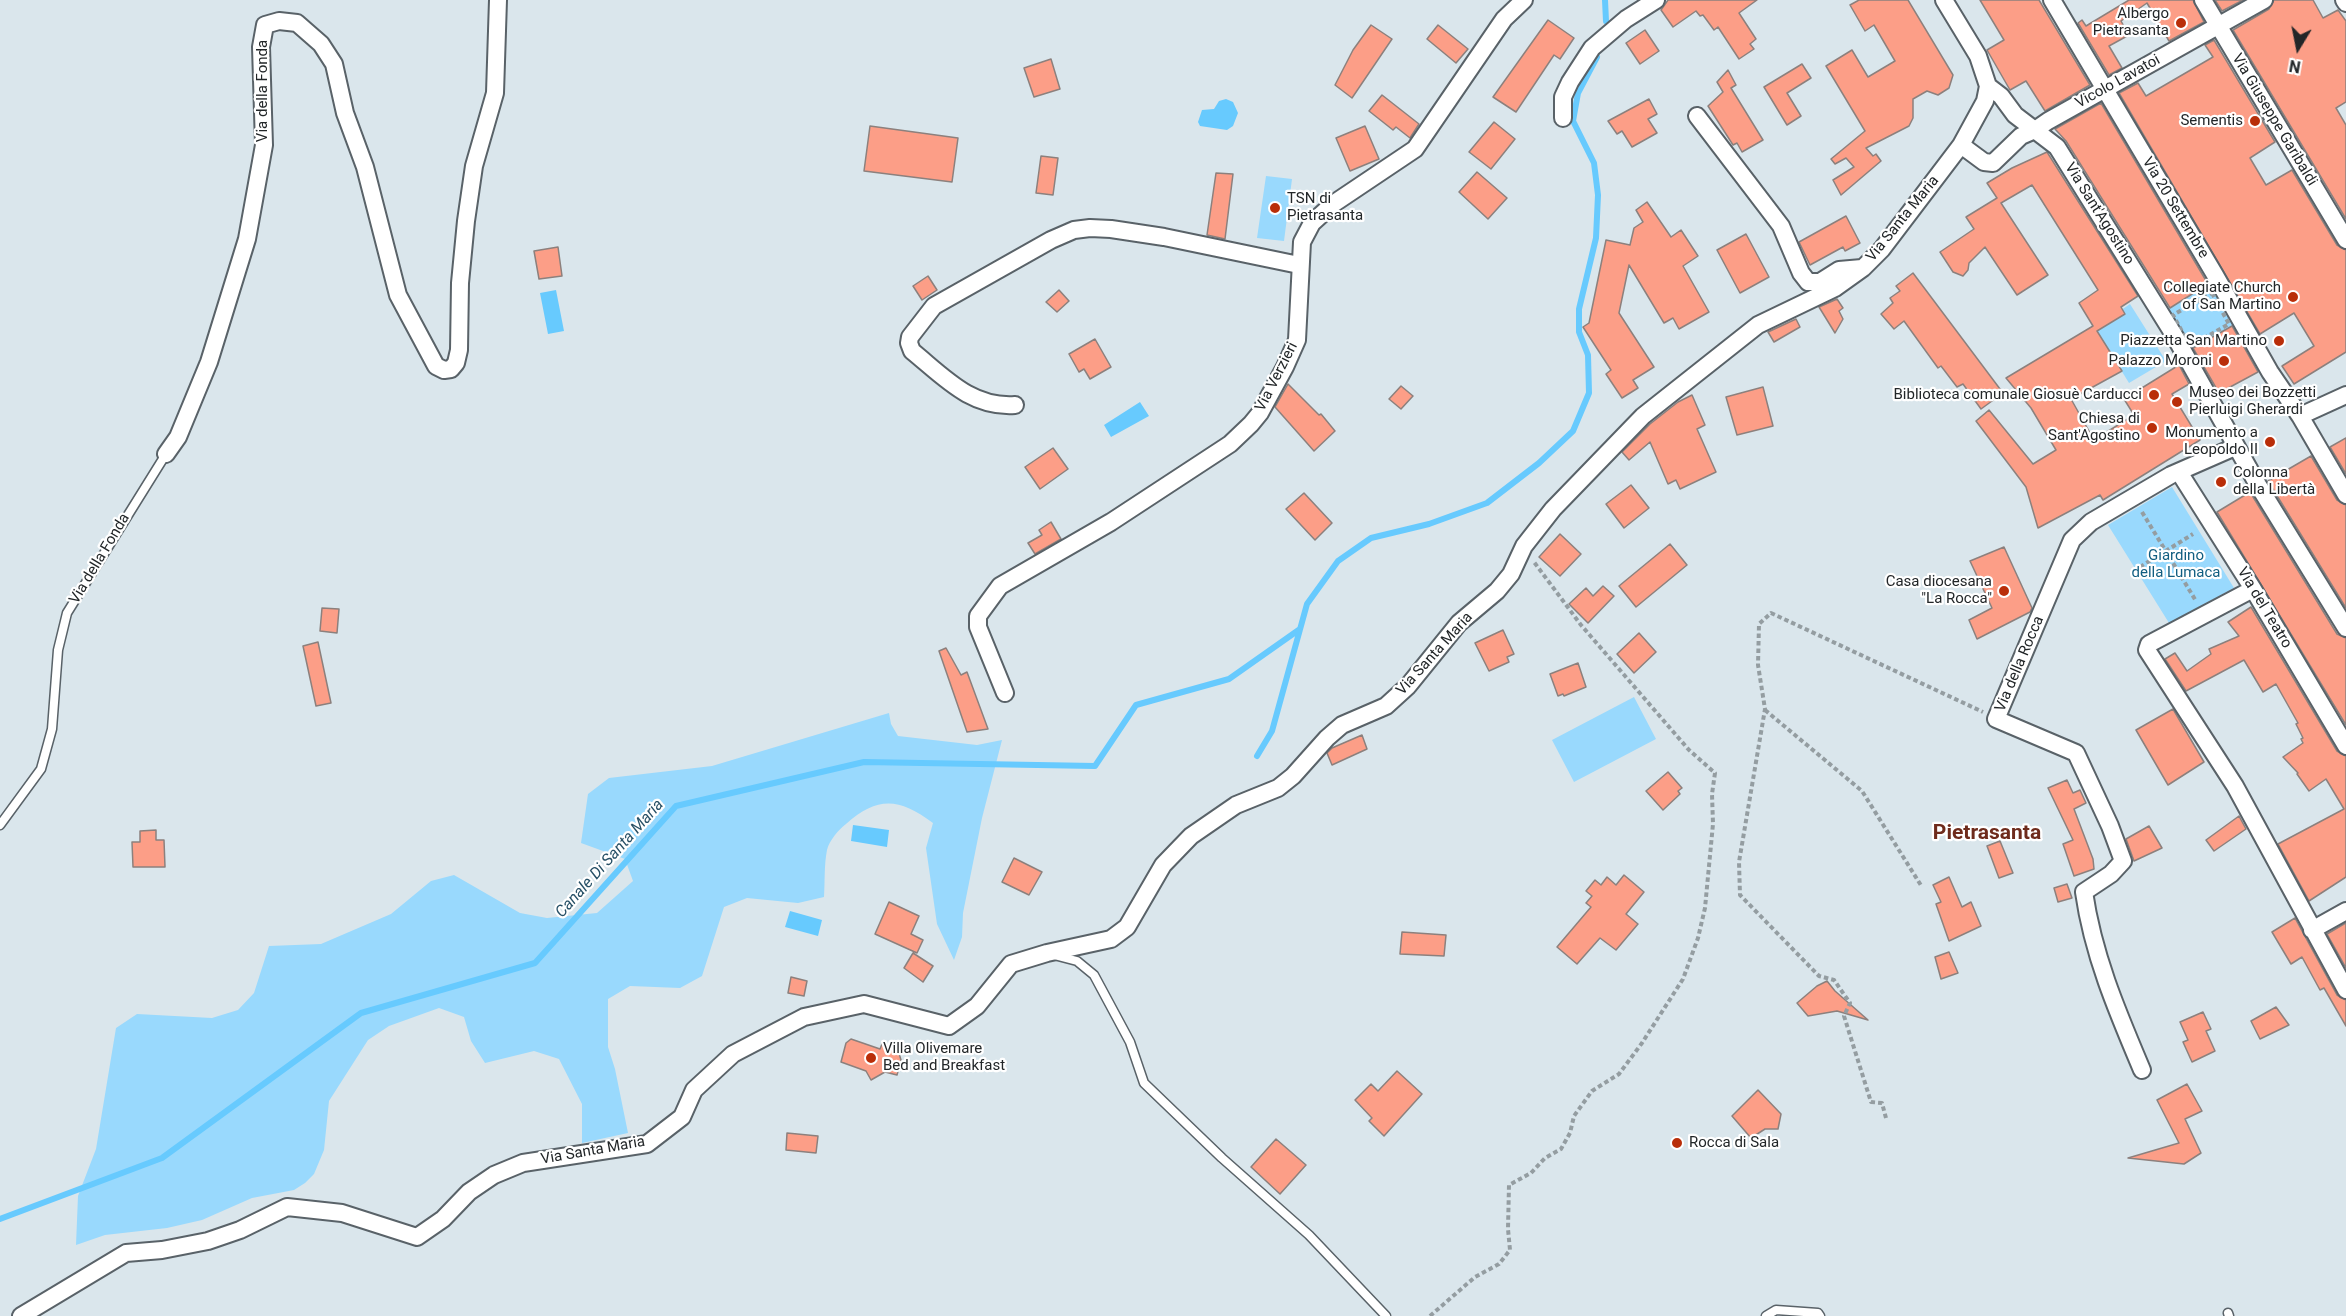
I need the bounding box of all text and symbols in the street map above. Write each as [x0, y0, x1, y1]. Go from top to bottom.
place label: Albergo Pietrasanta [2093, 5, 2169, 40]
marker: Albergo Pietrasanta [2174, 16, 2188, 30]
north arrow [2268, 18, 2328, 78]
street label: Via della Fonda [254, 40, 272, 142]
street label: Vicolo Lavatoi [2073, 51, 2163, 113]
street label: Via Giuseppe Garibaldi [2227, 51, 2321, 189]
text: N [2288, 56, 2302, 77]
place label: Sementis [2180, 112, 2243, 130]
marker: Sementis [2248, 114, 2262, 128]
street label: Via 20 Settembre [2138, 154, 2212, 262]
street label: Via Sant'Agostino [2060, 160, 2138, 268]
street label: Via Santa Maria [1863, 172, 1943, 266]
place label: TSN di Pietrasanta [1287, 190, 1363, 225]
marker: TSN di Pietrasanta [1268, 201, 1282, 215]
place label: Collegiate Church of San Martino [2163, 279, 2281, 314]
marker: Collegiate Church of San Martino [2286, 290, 2300, 304]
place label: Piazzetta San Martino [2120, 332, 2267, 350]
marker: Piazzetta San Martino [2272, 334, 2286, 348]
street label: Via Verzieri [1252, 339, 1302, 415]
place label: Palazzo Moroni [2109, 352, 2212, 370]
marker: Palazzo Moroni [2217, 354, 2231, 368]
place label: Museo dei Bozzetti Pierluigi Gherardi [2189, 384, 2316, 419]
place label: Biblioteca comunale Giosuè Carducci [1893, 386, 2142, 404]
marker: Biblioteca comunale Giosuè Carducci [2147, 388, 2161, 402]
marker: Museo dei Bozzetti Pierluigi Gherardi [2170, 395, 2184, 409]
place label: Chiesa di Sant'Agostino [2048, 410, 2140, 445]
marker: Chiesa di Sant'Agostino [2145, 421, 2159, 435]
place label: Monumento a Leopoldo II [2165, 424, 2258, 459]
marker: Monumento a Leopoldo II [2263, 435, 2277, 449]
place label: Colonna della Libertà [2233, 464, 2315, 499]
marker: Colonna della Libertà [2214, 475, 2228, 489]
street label: Via della Fonda [66, 511, 134, 607]
park label: Giardino della Lumaca [2132, 547, 2220, 582]
street label: Via del Teatro [2233, 564, 2295, 652]
place label: Casa diocesana "La Rocca" [1886, 573, 1992, 608]
marker: Casa diocesana "La Rocca" [1997, 584, 2011, 598]
street label: Via Santa Maria [1393, 609, 1477, 699]
street label: Via della Rocca [1992, 613, 2048, 715]
water label: Canale Di Santa Maria [552, 796, 668, 922]
district label: Pietrasanta [1933, 821, 2041, 847]
place label: Villa Olivemare Bed and Breakfast [883, 1040, 1005, 1075]
marker: Villa Olivemare Bed and Breakfast [864, 1051, 878, 1065]
street label: Via Santa Maria [540, 1133, 646, 1169]
place label: Rocca di Sala [1689, 1134, 1779, 1152]
marker: Rocca di Sala [1670, 1136, 1684, 1150]

